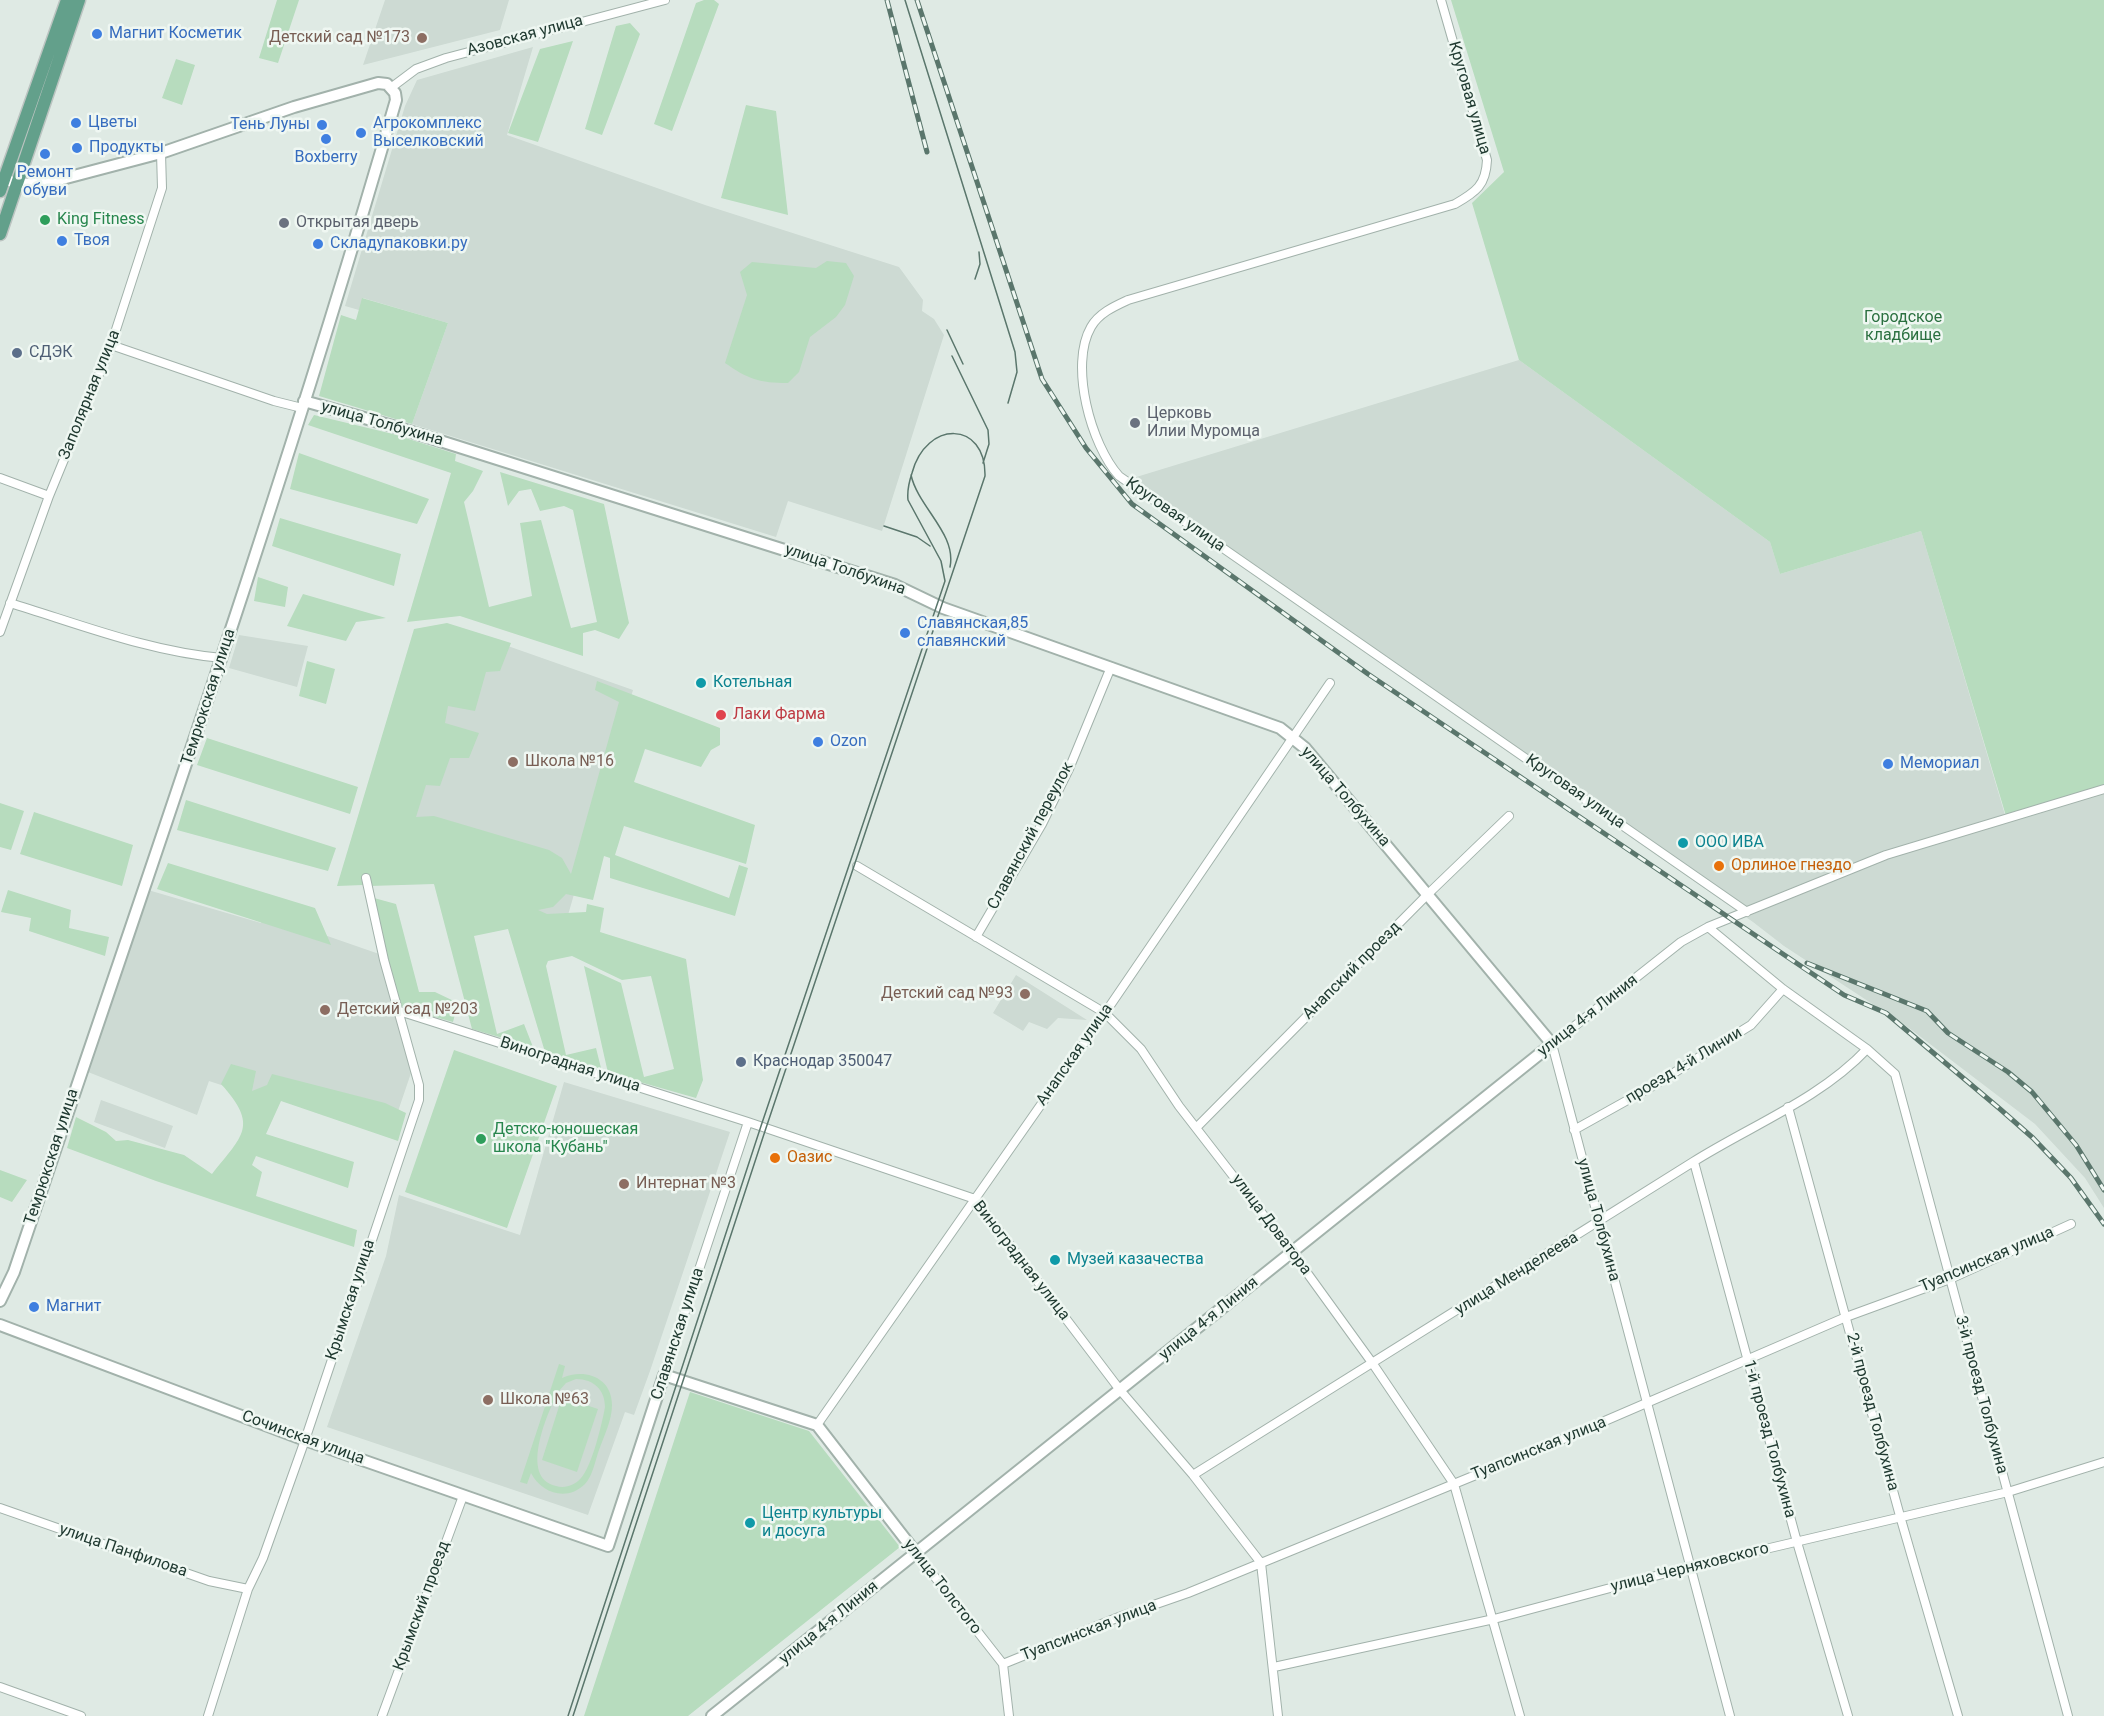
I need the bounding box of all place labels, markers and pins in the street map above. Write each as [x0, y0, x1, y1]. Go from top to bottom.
place label: Магнит Косметик [109, 24, 242, 44]
marker: Магнит Косметик [90, 27, 104, 41]
place label: Детский cад №173 [269, 28, 410, 48]
marker: Детский cад №173 [415, 31, 429, 45]
place label: Цветы [88, 113, 137, 133]
place label: Агрокомплекс Выселковский [373, 114, 484, 152]
place label: Тень Луны [230, 115, 310, 135]
marker: Цветы [69, 116, 83, 130]
marker: Тень Луны [315, 118, 329, 132]
marker: Агрокомплекс Выселковский [354, 126, 368, 140]
marker: Boxberry [319, 132, 333, 146]
place label: Продукты [89, 138, 164, 158]
marker: Продукты [70, 141, 84, 155]
marker: Ремонт обуви [38, 147, 52, 161]
place label: Boxberry [295, 148, 357, 168]
place label: Ремонт обуви [17, 163, 73, 201]
place label: King Fitness [57, 210, 145, 230]
marker: King Fitness [38, 213, 52, 227]
place label: Открытая дверь [296, 213, 419, 233]
marker: Открытая дверь [277, 216, 291, 230]
place label: Твоя [74, 231, 110, 251]
marker: Твоя [55, 234, 69, 248]
place label: Складупаковки.ру [330, 234, 468, 254]
marker: Складупаковки.ру [311, 237, 325, 251]
place label: СДЭК [29, 343, 73, 363]
marker: СДЭК [10, 346, 24, 360]
place label: Церковь Илии Муромца [1147, 404, 1260, 442]
marker: Церковь Илии Муромца [1128, 416, 1142, 430]
place label: Славянская,85 славянский [917, 614, 1028, 652]
marker: Славянская,85 славянский [898, 626, 912, 640]
place label: Котельная [713, 673, 792, 693]
marker: Котельная [694, 676, 708, 690]
place label: Лаки Фарма [733, 705, 825, 725]
marker: Лаки Фарма [714, 708, 728, 722]
place label: Ozon [830, 732, 867, 752]
marker: Ozon [811, 735, 825, 749]
place label: Школа №16 [525, 752, 614, 772]
place label: Мемориал [1900, 754, 1980, 774]
marker: Школа №16 [506, 755, 520, 769]
marker: Мемориал [1881, 757, 1895, 771]
place label: ООО ИВА [1695, 833, 1764, 853]
marker: ООО ИВА [1676, 836, 1690, 850]
place label: Орлиное гнездо [1731, 856, 1852, 876]
marker: Орлиное гнездо [1712, 859, 1726, 873]
place label: Детский сад №93 [881, 984, 1013, 1004]
marker: Детский сад №93 [1018, 987, 1032, 1001]
place label: Детский сад №203 [337, 1000, 478, 1020]
marker: Детский сад №203 [318, 1003, 332, 1017]
place label: Краснодар 350047 [753, 1052, 892, 1072]
marker: Краснодар 350047 [734, 1055, 748, 1069]
place label: Детско-юношеская школа "Кубань" [493, 1120, 638, 1158]
marker: Детско-юношеская школа "Кубань" [474, 1132, 488, 1146]
place label: Оазис [787, 1148, 832, 1168]
marker: Оазис [768, 1151, 782, 1165]
place label: Интернат №3 [636, 1174, 736, 1194]
marker: Интернат №3 [617, 1177, 631, 1191]
place label: Музей казачества [1067, 1250, 1204, 1270]
marker: Музей казачества [1048, 1253, 1062, 1267]
place label: Магнит [46, 1297, 102, 1317]
marker: Магнит [27, 1300, 41, 1314]
place label: Школа №63 [500, 1390, 589, 1410]
marker: Школа №63 [481, 1393, 495, 1407]
place label: Центр культуры и досуга [762, 1504, 882, 1542]
marker: Центр культуры и досуга [743, 1516, 757, 1530]

